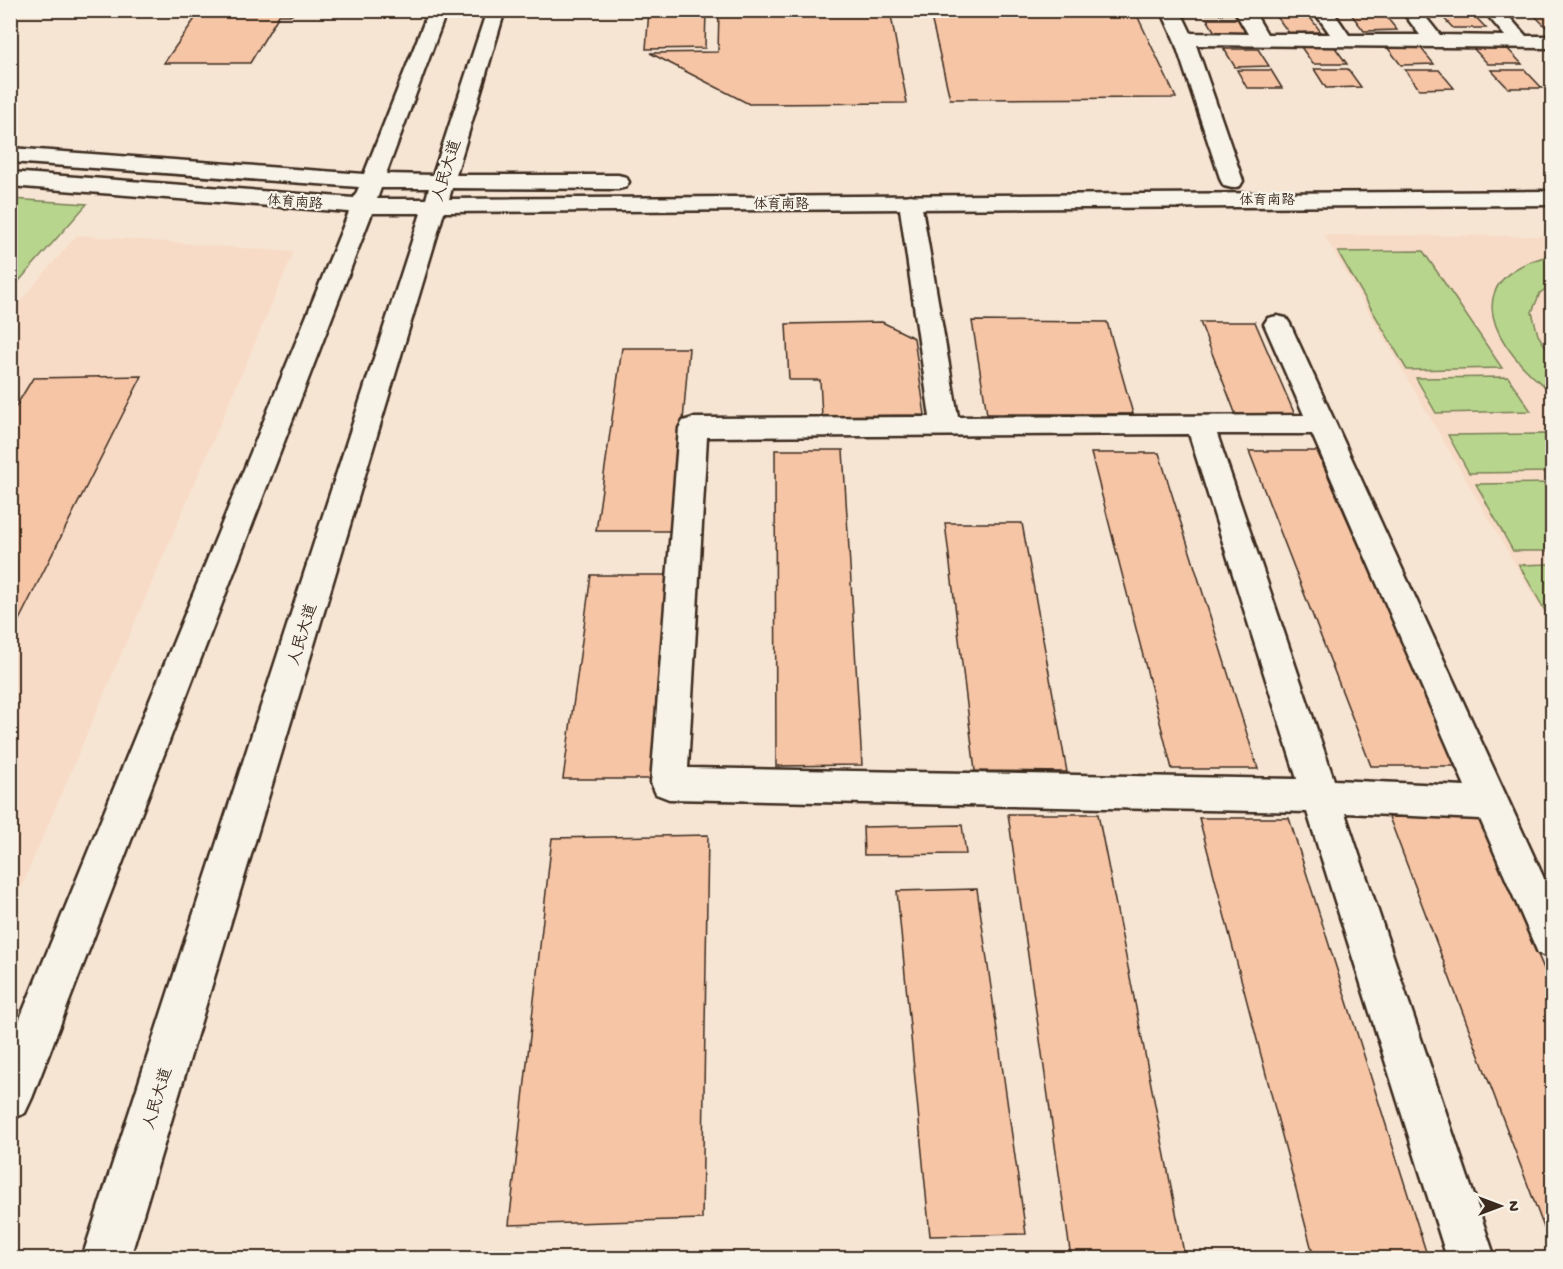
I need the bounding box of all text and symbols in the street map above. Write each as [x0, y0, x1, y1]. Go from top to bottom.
street label: 人民大道 [429, 137, 467, 204]
street label: 体育南路 [266, 192, 323, 214]
street label: 体育南路 [1239, 192, 1295, 210]
street label: 体育南路 [753, 196, 809, 214]
street label: 人民大道 [285, 601, 323, 668]
street label: 人民大道 [140, 1065, 178, 1132]
north arrow [1470, 1176, 1530, 1236]
text: N [1502, 1201, 1521, 1212]

